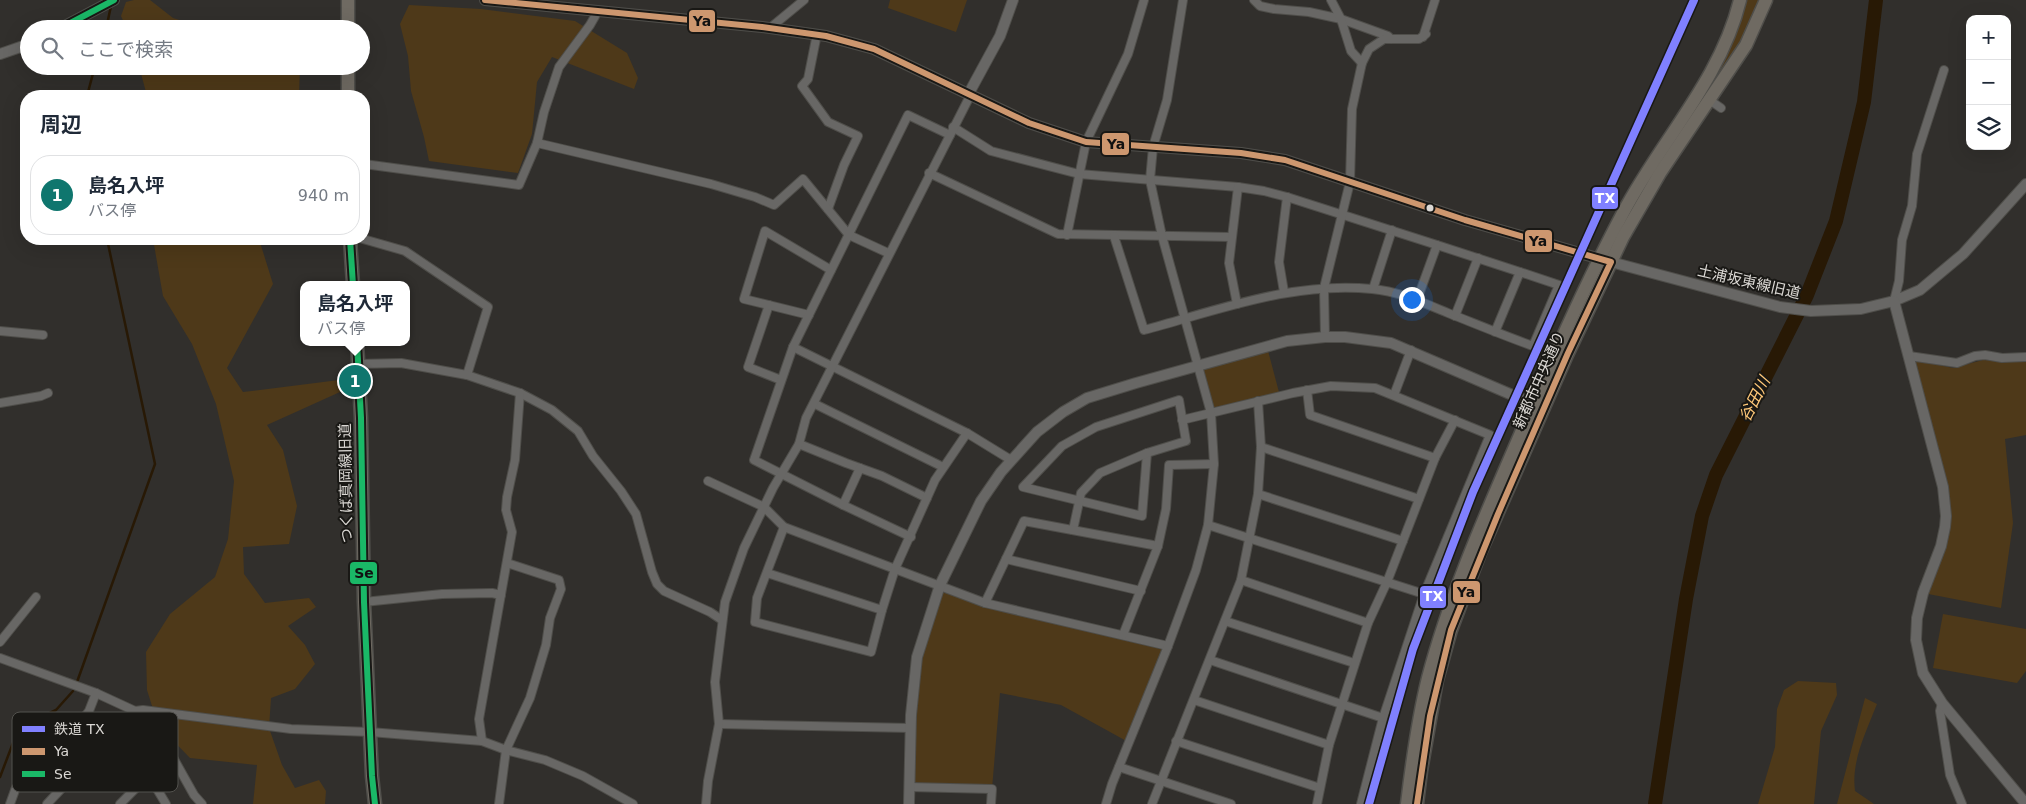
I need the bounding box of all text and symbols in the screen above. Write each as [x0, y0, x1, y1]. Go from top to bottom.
line badge: Ya [688, 9, 716, 33]
text: Ya [692, 13, 711, 29]
map controls [1966, 15, 2011, 150]
button: + [1966, 15, 2011, 60]
search box [20, 20, 370, 75]
icon: search [38, 34, 66, 62]
text: ここで検索 [78, 38, 173, 60]
button: − [1966, 60, 2011, 105]
button: layers [1966, 105, 2011, 150]
text: 周辺 [40, 113, 82, 137]
line badge: Ya [1101, 132, 1130, 156]
text: Ya [1106, 136, 1125, 152]
text: 島名入坪 [88, 174, 164, 196]
text: 1 [51, 186, 63, 205]
text: 940 m [298, 186, 349, 205]
line badge: TX [1591, 186, 1619, 210]
text: TX [1595, 190, 1615, 206]
text: バス停 [88, 201, 136, 220]
unlabelled marker [1425, 203, 1435, 213]
line badge: Ya [1524, 229, 1553, 253]
text: Ya [1528, 233, 1547, 249]
street label: 土浦坂東線旧道 [1696, 261, 1802, 303]
popup [300, 281, 410, 346]
your location [1399, 287, 1425, 313]
text: 島名入坪 [317, 292, 393, 314]
text: バス停 [317, 319, 365, 338]
street label: 新都市中央通り [1509, 328, 1569, 432]
pin: 1 [339, 362, 371, 400]
water label: 谷田川 [1735, 372, 1775, 425]
street label: つくば真岡線旧道 [336, 423, 356, 543]
line badge: Se [349, 561, 378, 585]
text: Se [354, 565, 374, 581]
line badge: Ya [1452, 580, 1481, 604]
text: Ya [1456, 584, 1475, 600]
line badge: TX [1419, 585, 1447, 609]
text: TX [1423, 588, 1443, 604]
legend [12, 712, 178, 792]
text: 鉄道 TX [54, 721, 105, 737]
text: Ya [53, 743, 69, 759]
text: Se [54, 766, 72, 782]

